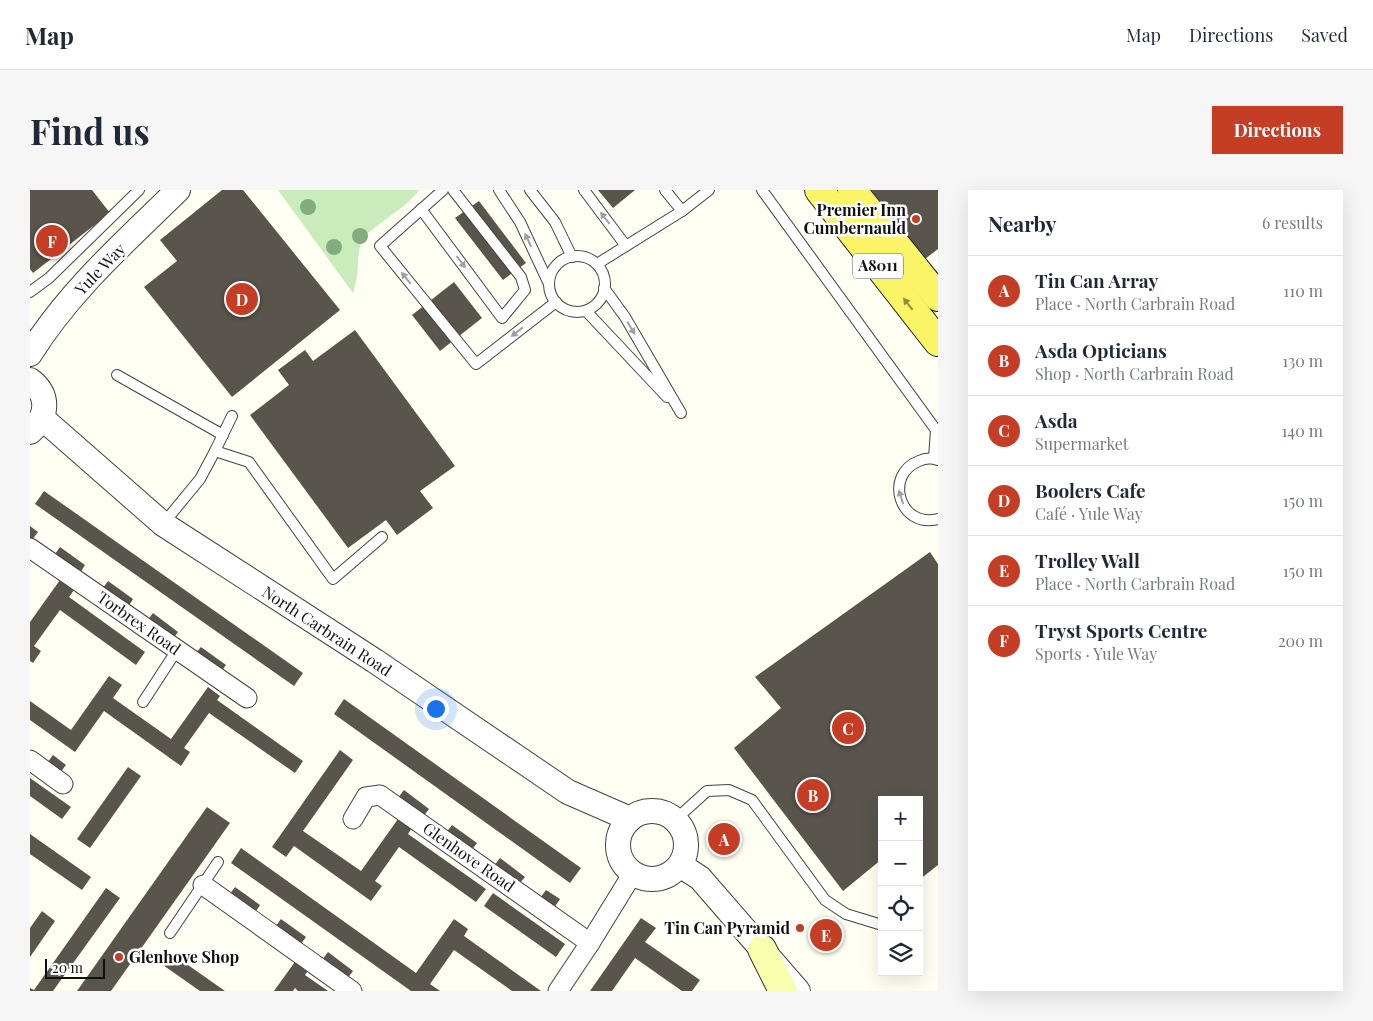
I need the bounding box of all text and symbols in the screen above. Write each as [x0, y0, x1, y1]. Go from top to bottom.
text: Map [25, 19, 74, 51]
text: Map [1126, 23, 1161, 47]
text: Directions [1189, 23, 1273, 47]
text: Saved [1301, 23, 1348, 47]
button: Directions [1212, 106, 1343, 154]
text: Find us [30, 107, 150, 154]
place label: Premier Inn Cumbernauld [804, 199, 906, 238]
text: Nearby [988, 209, 1057, 237]
one-way arrow [600, 212, 611, 225]
text: 6 results [1262, 212, 1323, 233]
marker: Premier Inn Cumbernauld [910, 213, 922, 225]
pin: F [36, 222, 68, 260]
one-way arrow [524, 233, 532, 247]
street label: Yule Way [69, 238, 129, 300]
road number: A8011 [853, 254, 903, 278]
one-way arrow [455, 256, 465, 269]
text: Tin Can Array [1035, 267, 1158, 293]
one-way arrow [401, 272, 412, 285]
pin: D [226, 280, 258, 318]
text: A [999, 280, 1009, 301]
text: 110 m [1283, 280, 1323, 301]
text: Place · North Carbrain Road [1035, 293, 1235, 314]
one-way arrow [903, 297, 913, 311]
one-way arrow [627, 322, 636, 335]
one-way arrow [510, 327, 524, 337]
text: Asda Opticians [1035, 337, 1167, 363]
text: B [999, 350, 1009, 371]
text: 130 m [1282, 350, 1323, 371]
text: Shop · North Carbrain Road [1035, 363, 1234, 384]
text: Asda [1035, 407, 1078, 433]
text: C [998, 420, 1010, 441]
text: 140 m [1281, 420, 1323, 441]
text: Supermarket [1035, 433, 1129, 454]
text: Boolers Cafe [1035, 477, 1145, 503]
one-way arrow [897, 490, 905, 505]
text: D [998, 490, 1010, 511]
text: 150 m [1283, 490, 1323, 511]
text: Café · Yule Way [1035, 503, 1143, 524]
text: Trolley Wall [1035, 547, 1140, 573]
text: E [999, 560, 1009, 581]
text: 150 m [1283, 560, 1323, 581]
text: Place · North Carbrain Road [1035, 573, 1235, 594]
street label: North Carbrain Road [258, 581, 396, 680]
street label: Torbrex Road [94, 586, 185, 659]
text: Tryst Sports Centre [1035, 617, 1207, 643]
text: F [999, 630, 1009, 651]
text: 200 m [1278, 630, 1323, 651]
text: Sports · Yule Way [1035, 643, 1157, 664]
your location [423, 696, 449, 722]
pin: C [832, 709, 864, 747]
pin: B [797, 776, 829, 814]
map controls [878, 796, 923, 976]
button: + [878, 796, 923, 841]
street label: Glenhove Road [419, 817, 519, 896]
pin: A [708, 820, 740, 858]
button: − [878, 841, 923, 886]
button: locate [878, 886, 923, 931]
pin: E [810, 916, 842, 954]
place label: Tin Can Pyramid [664, 917, 790, 938]
marker: Tin Can Pyramid [794, 922, 806, 934]
button: layers [878, 931, 923, 976]
place label: Glenhove Shop [129, 946, 239, 967]
marker: Glenhove Shop [113, 951, 125, 963]
scale bar [45, 956, 105, 979]
text: 20 m [52, 958, 83, 977]

